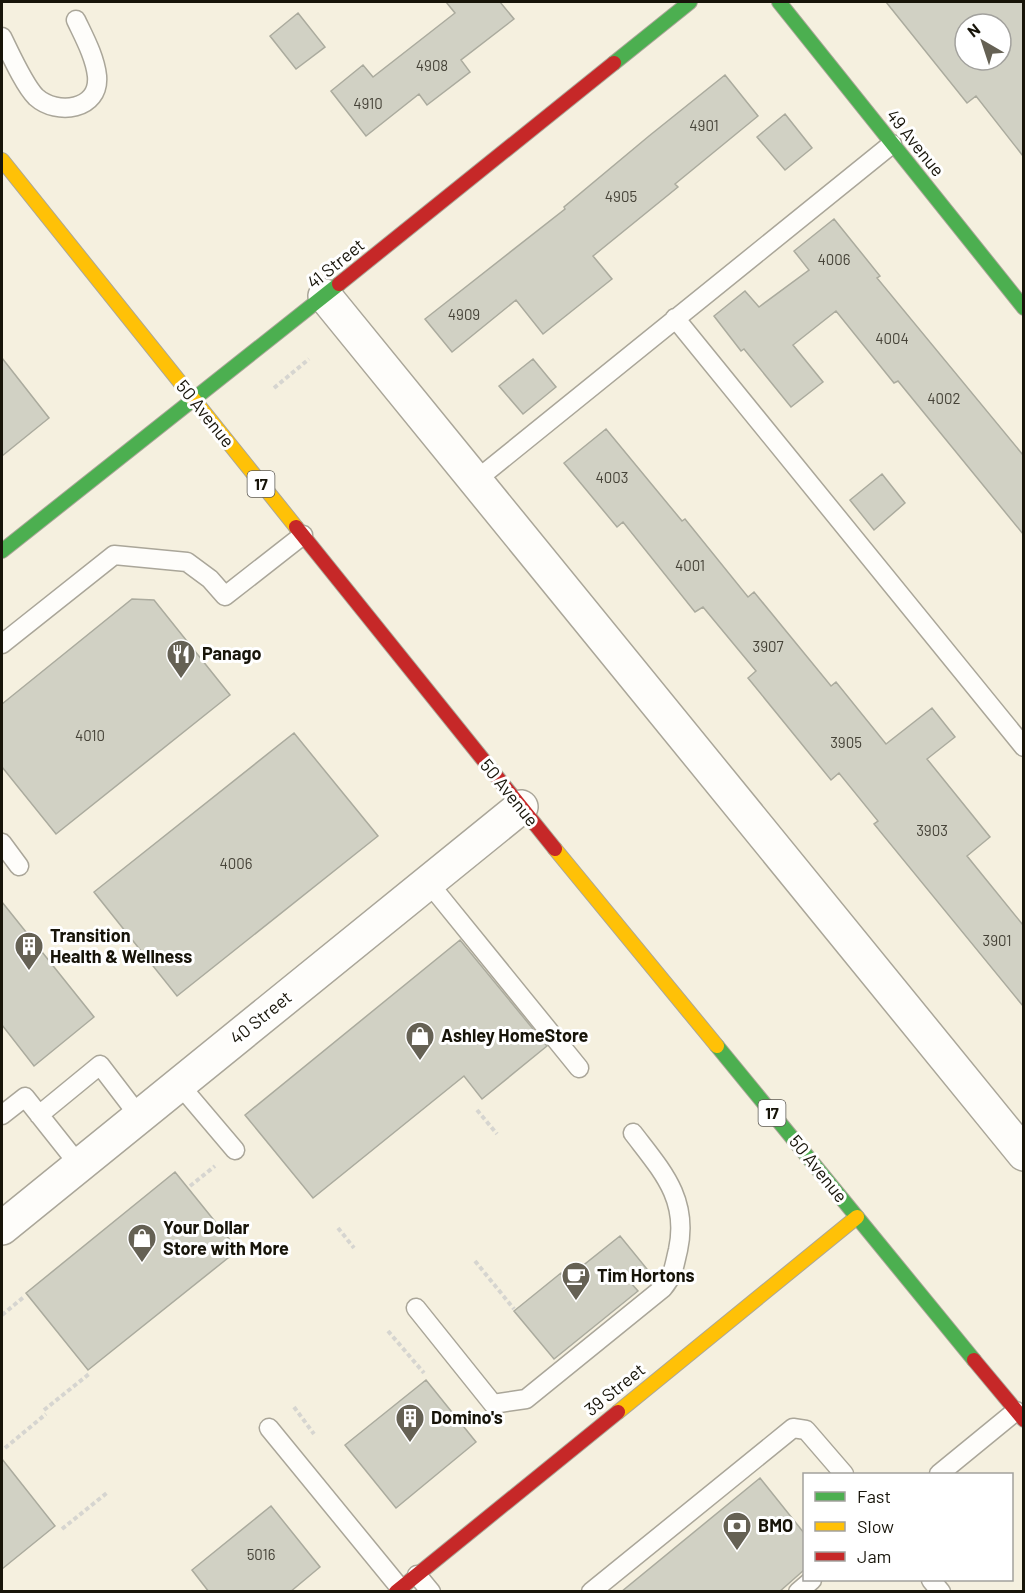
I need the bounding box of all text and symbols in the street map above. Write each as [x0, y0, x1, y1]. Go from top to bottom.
north arrow [953, 12, 1013, 72]
text: N [963, 19, 983, 41]
house number: 4908 [416, 56, 448, 74]
house number: 4910 [353, 94, 383, 112]
street label: 49 Avenue [882, 104, 950, 180]
house number: 4901 [689, 116, 719, 134]
house number: 4905 [605, 187, 637, 205]
street label: 41 Street [302, 233, 368, 293]
house number: 4006 [818, 250, 850, 268]
house number: 4909 [448, 305, 480, 323]
house number: 4004 [875, 329, 909, 347]
street label: 50 Avenue [172, 375, 240, 451]
house number: 4002 [927, 389, 961, 407]
house number: 4003 [596, 468, 628, 486]
road number: 17 [248, 471, 274, 497]
house number: 4001 [675, 556, 705, 574]
house number: 3907 [752, 637, 784, 655]
restaurant icon: Panago [165, 638, 197, 680]
place label: Panago [202, 642, 262, 664]
house number: 4010 [75, 726, 105, 744]
house number: 3905 [830, 733, 862, 751]
street label: 50 Avenue [476, 754, 544, 830]
house number: 3903 [916, 821, 948, 839]
house number: 4006 [220, 854, 252, 872]
place label: Transition Health & Wellness [50, 924, 192, 967]
building icon: Transition Health & Wellness [13, 930, 45, 972]
house number: 3901 [983, 931, 1011, 949]
street label: 40 Street [225, 986, 296, 1049]
shop icon: Ashley HomeStore [404, 1020, 436, 1062]
place label: Ashley HomeStore [441, 1024, 589, 1046]
road number: 17 [758, 1100, 786, 1126]
street label: 50 Avenue [785, 1130, 853, 1206]
place label: Your Dollar Store with More [163, 1216, 289, 1259]
shop icon: Your Dollar Store with More [126, 1222, 158, 1264]
cafe icon: Tim Hortons [560, 1260, 592, 1302]
place label: Tim Hortons [597, 1264, 695, 1286]
street label: 39 Street [580, 1358, 649, 1420]
building icon: Domino's [394, 1402, 426, 1444]
place label: Domino's [431, 1406, 503, 1428]
legend [803, 1473, 1013, 1581]
text: Fast [857, 1485, 891, 1507]
bank icon: BMO [721, 1510, 753, 1552]
place label: BMO [758, 1514, 793, 1536]
text: Slow [857, 1515, 894, 1537]
house number: 5016 [247, 1545, 275, 1563]
text: Jam [857, 1545, 891, 1567]

